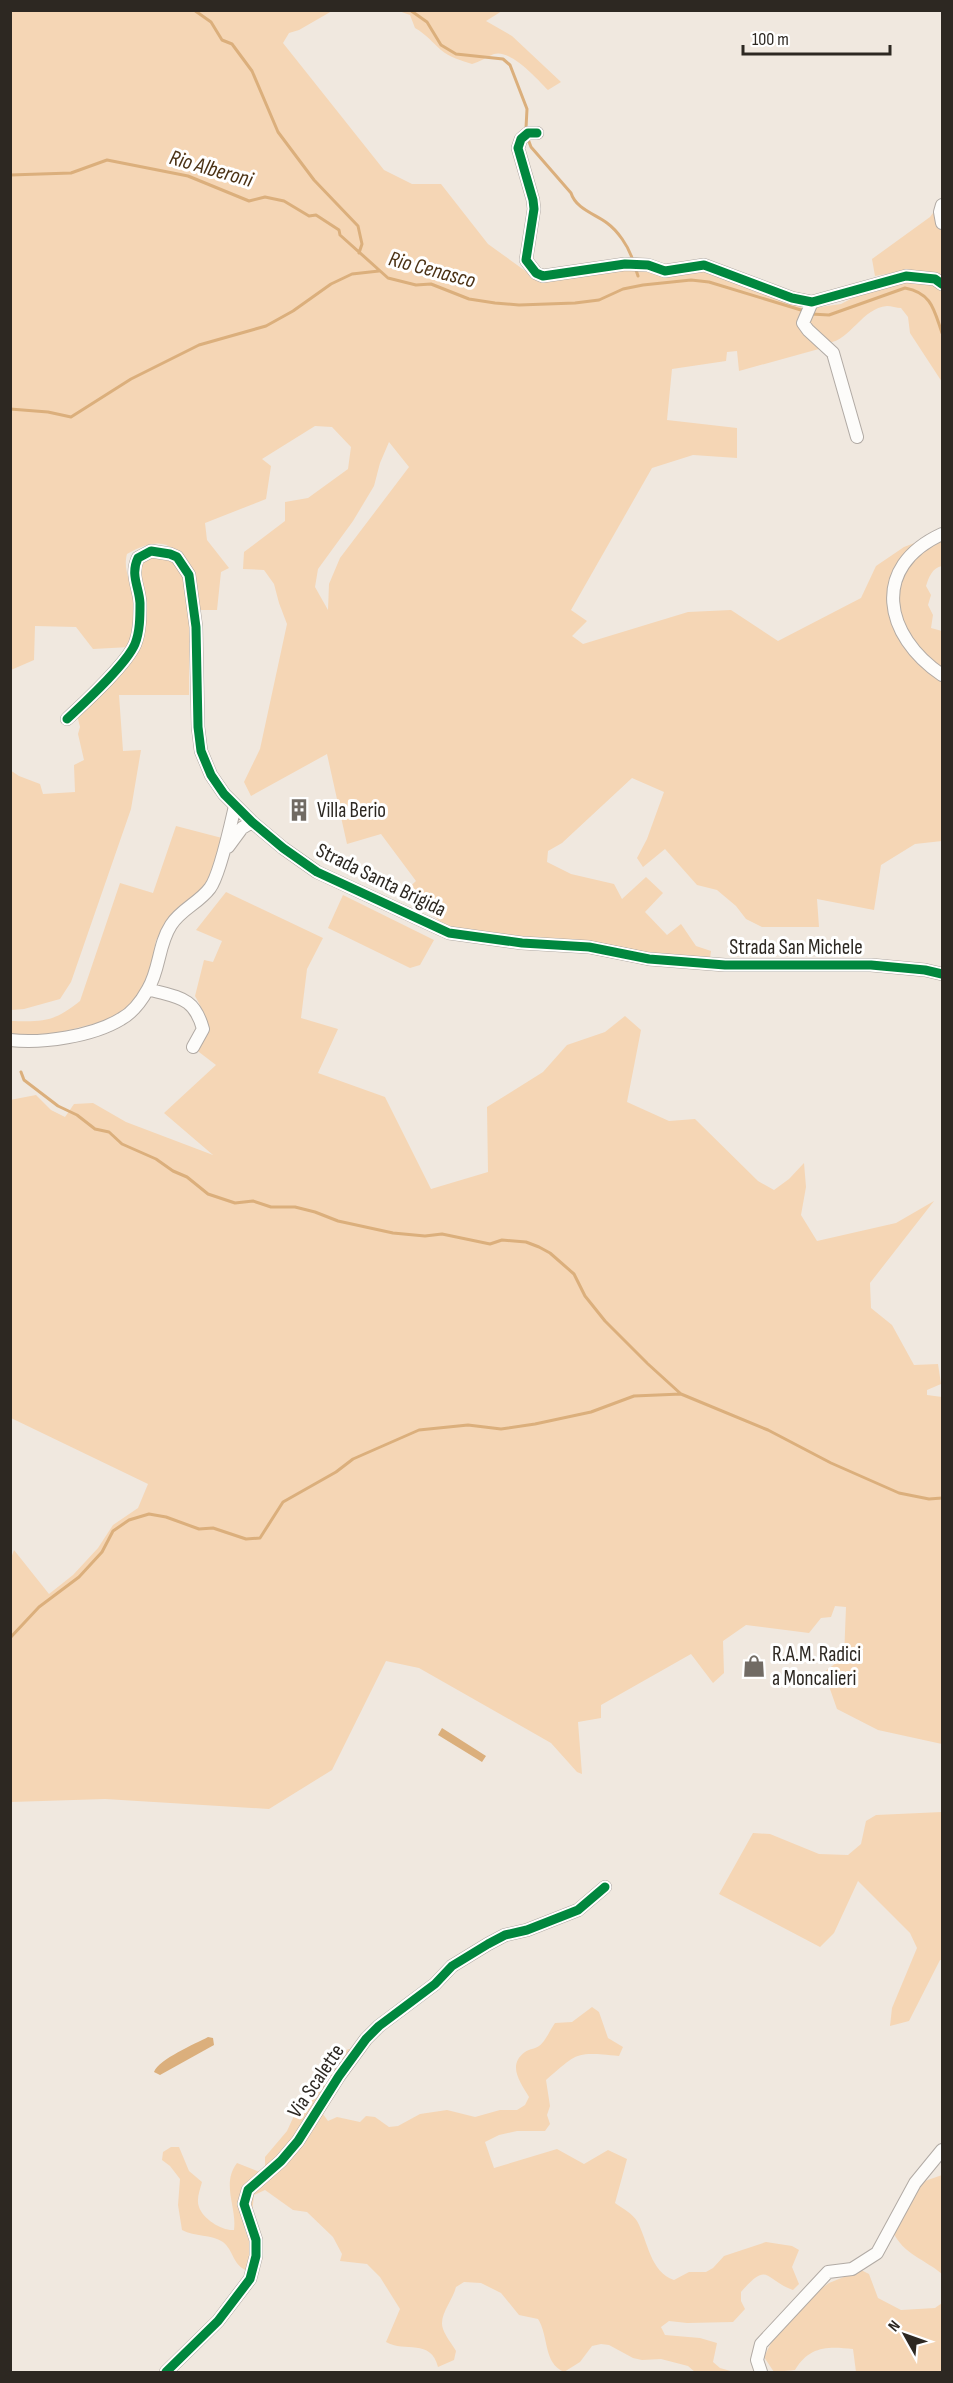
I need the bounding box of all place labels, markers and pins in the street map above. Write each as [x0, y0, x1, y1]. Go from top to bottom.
building icon: Villa Berio [286, 797, 312, 823]
place label: Villa Berio [317, 798, 386, 823]
place label: R.A.M. Radici a Moncalieri [772, 1642, 861, 1691]
shop icon: R.A.M. Radici a Moncalieri [741, 1653, 767, 1679]

